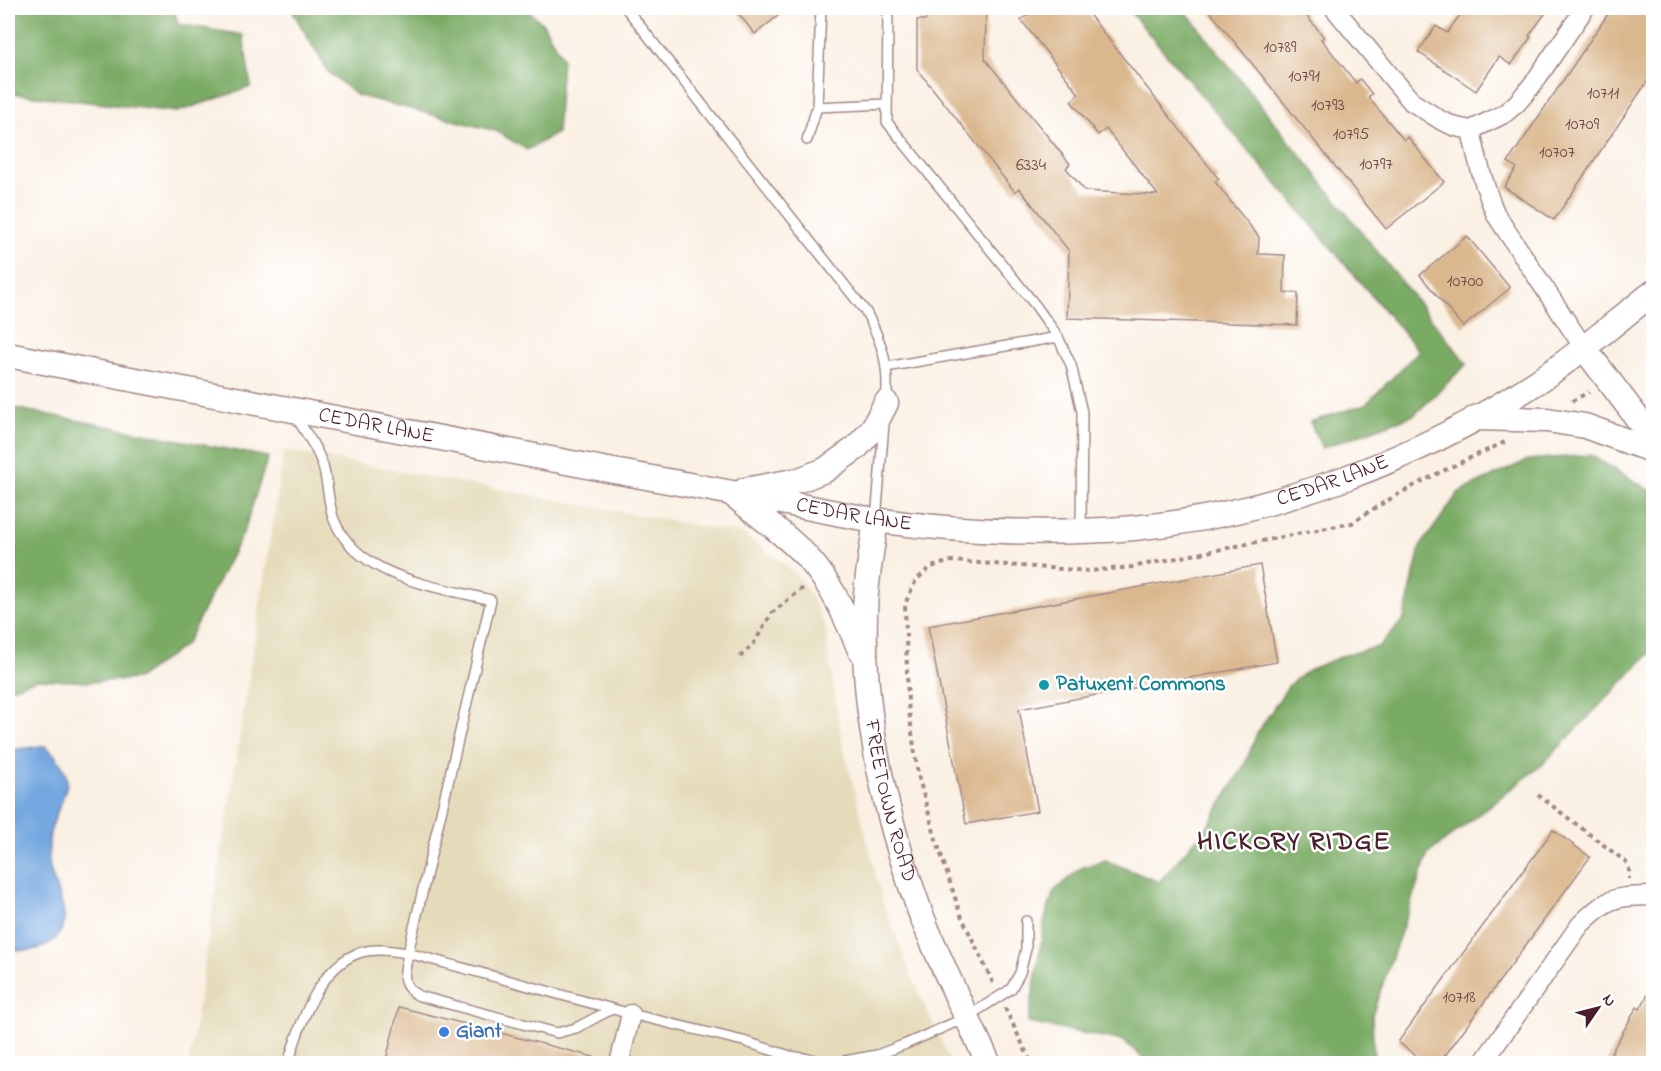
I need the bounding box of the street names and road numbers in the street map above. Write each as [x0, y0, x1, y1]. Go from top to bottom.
street label: CEDAR LANE [316, 401, 436, 452]
street label: CEDAR LANE [1273, 448, 1394, 515]
street label: CEDAR LANE [793, 490, 913, 540]
street label: FREETOWN ROAD [856, 717, 924, 886]

